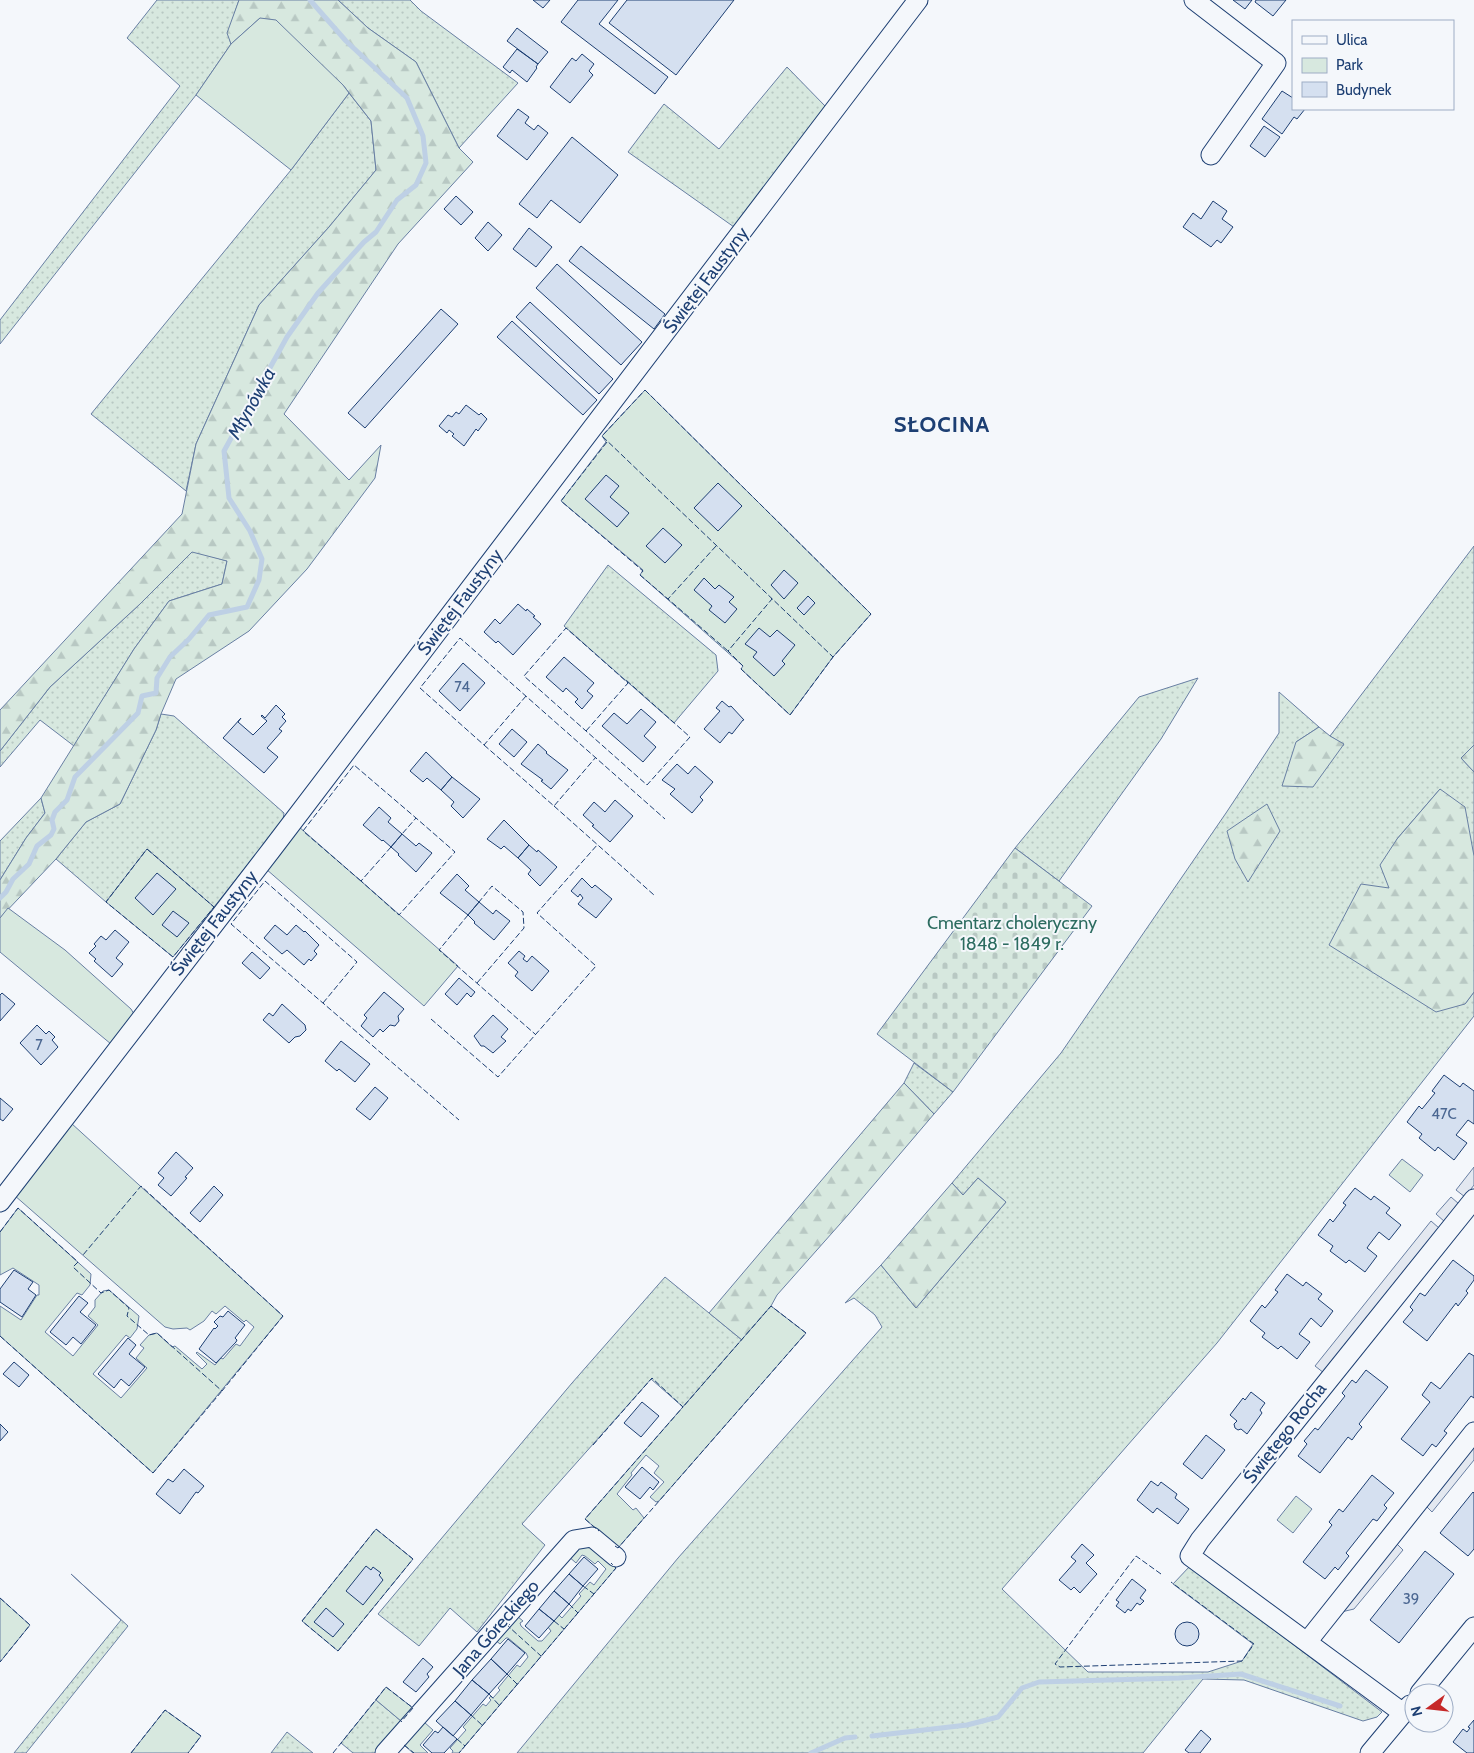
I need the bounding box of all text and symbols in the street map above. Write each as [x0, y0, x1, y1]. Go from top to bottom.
legend [1292, 20, 1454, 110]
text: Ulica [1336, 31, 1368, 49]
text: Park [1336, 56, 1363, 74]
text: Budynek [1336, 81, 1392, 99]
street label: Świętej Faustyny [659, 222, 753, 338]
water label: Młynówka [222, 364, 280, 444]
district label: SŁOCINA [894, 411, 990, 438]
street label: Świętej Faustyny [413, 544, 507, 660]
house number: 74 [454, 678, 470, 696]
street label: Świętej Faustyny [166, 866, 262, 980]
park label: Cmentarz choleryczny 1848 - 1849 r. [927, 912, 1097, 955]
house number: 7 [35, 1036, 43, 1054]
house number: 47C [1431, 1105, 1457, 1123]
street label: Świętego Rocha [1239, 1378, 1331, 1488]
street label: Jana Góreckiego [448, 1575, 544, 1681]
house number: 39 [1403, 1590, 1419, 1608]
north arrow [1404, 1683, 1454, 1733]
text: N [1406, 1704, 1426, 1718]

